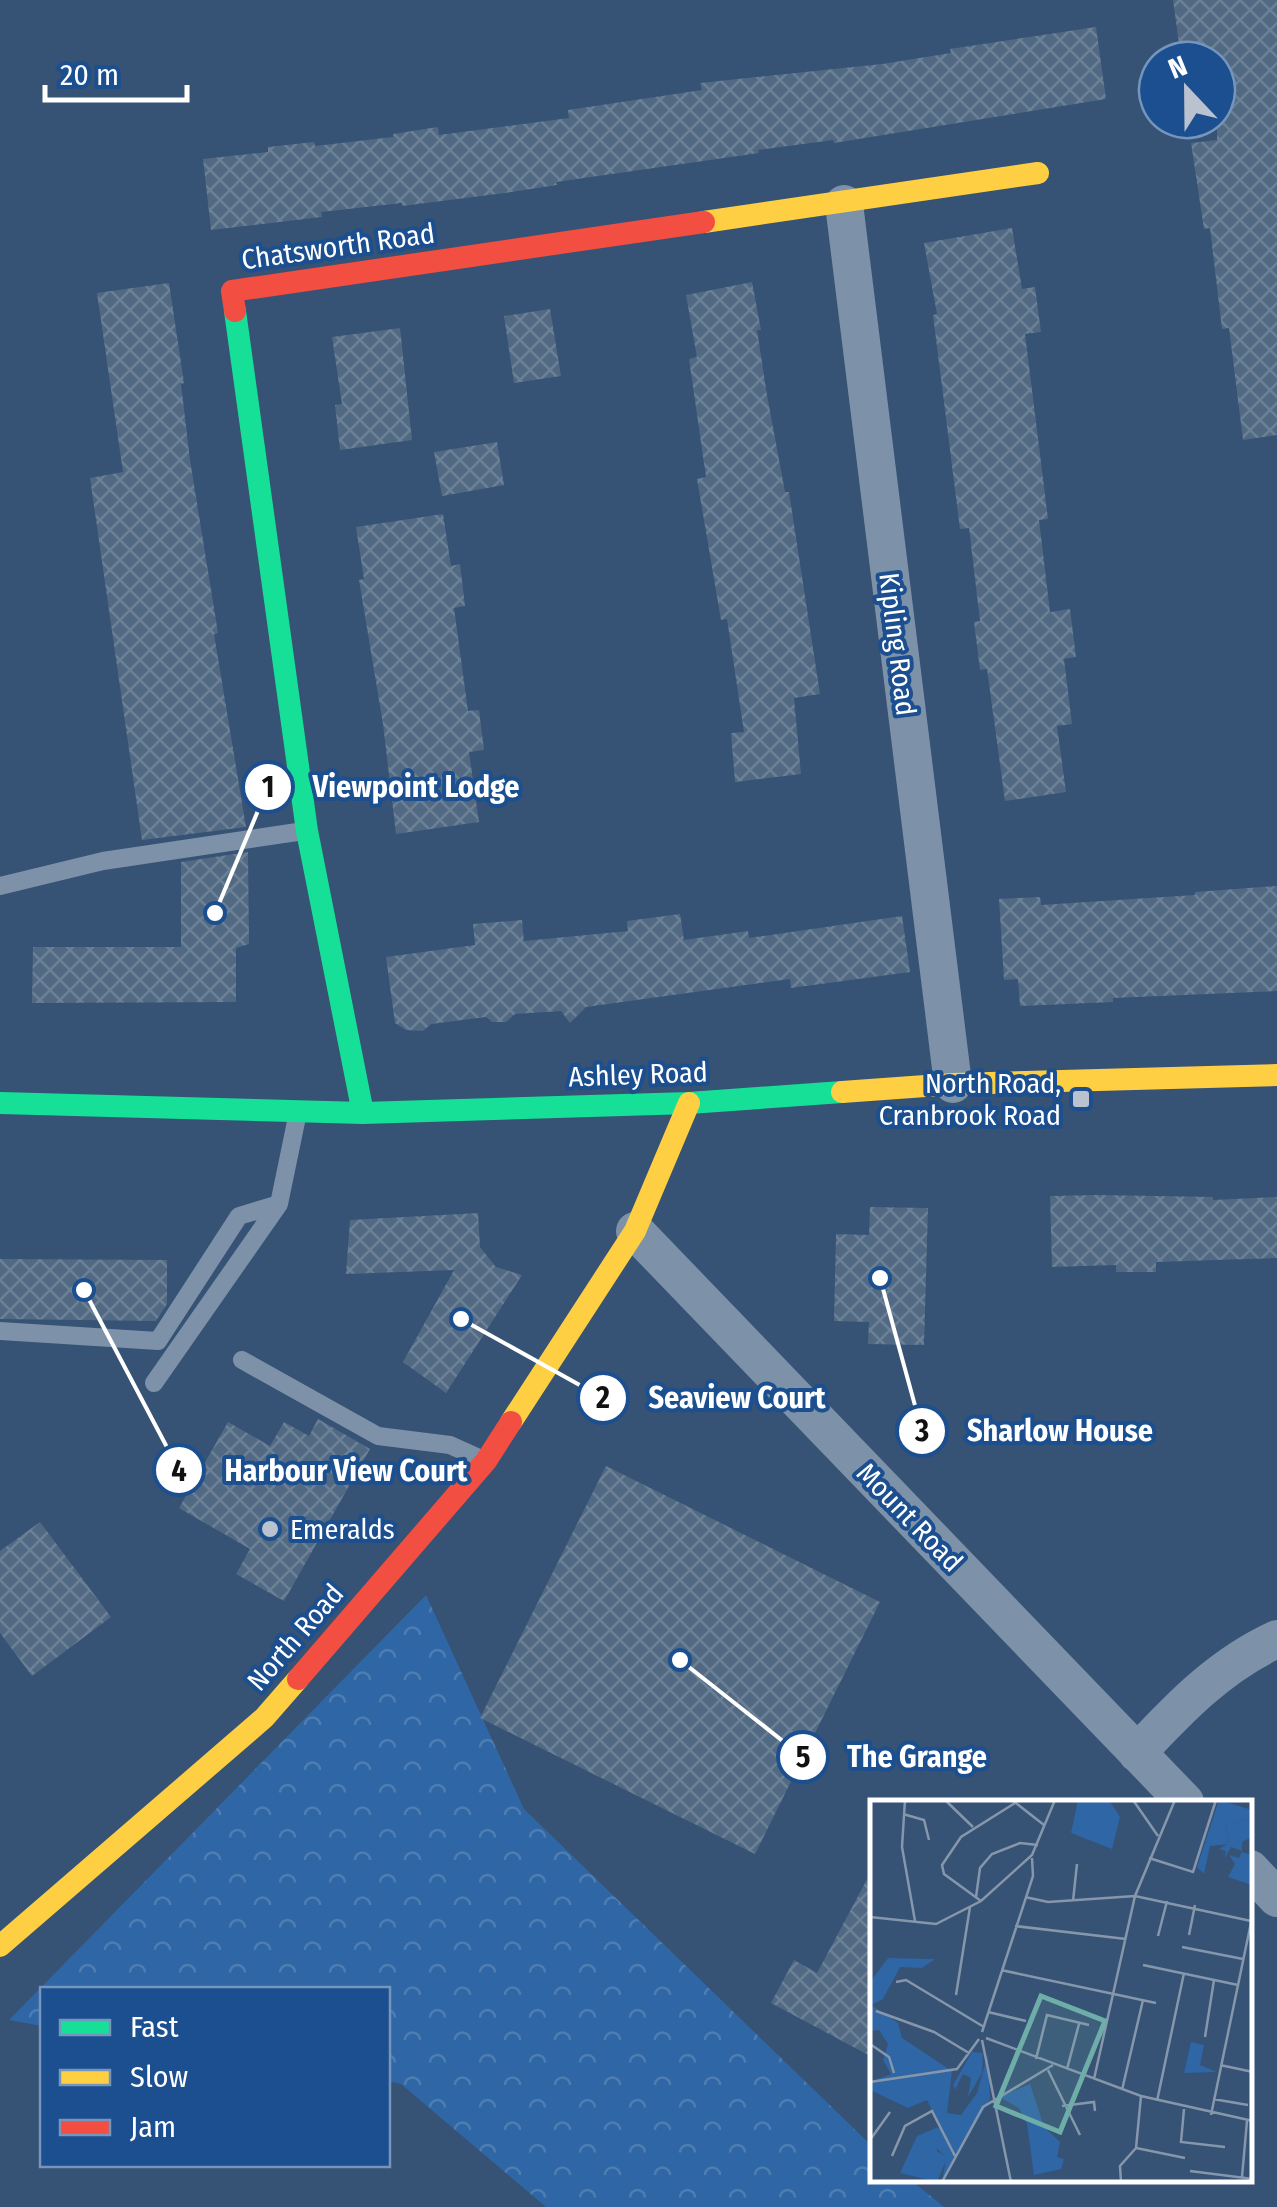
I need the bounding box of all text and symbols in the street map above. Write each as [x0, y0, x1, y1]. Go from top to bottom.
scale bar [45, 40, 188, 102]
north arrow [1137, 40, 1237, 140]
text: N [1164, 49, 1192, 86]
text: 20 m [60, 57, 119, 93]
street label: Chatsworth Road [239, 217, 437, 276]
street label: Kipling Road [872, 571, 923, 717]
callout: Viewpoint Lodge [243, 757, 540, 817]
text: 1 [262, 769, 274, 805]
text: Viewpoint Lodge [311, 769, 520, 805]
street label: Ashley Road [568, 1056, 708, 1093]
place label: North Road, Cranbrook Road [879, 1067, 1061, 1132]
marker: North Road, Cranbrook Road [1070, 1088, 1092, 1110]
callout: Seaview Court [578, 1368, 845, 1428]
text: 2 [595, 1380, 610, 1416]
text: Seaview Court [648, 1380, 826, 1416]
callout: Sharlow House [897, 1401, 1173, 1461]
text: 3 [914, 1413, 929, 1449]
text: Sharlow House [967, 1413, 1153, 1449]
callout: Harbour View Court [154, 1440, 487, 1500]
text: 4 [171, 1453, 187, 1489]
text: Harbour View Court [225, 1453, 468, 1489]
street label: Mount Road [850, 1456, 969, 1578]
place label: Emeralds [290, 1513, 395, 1546]
marker: Emeralds [259, 1518, 281, 1540]
street label: North Road [240, 1577, 350, 1697]
callout: The Grange [778, 1727, 1007, 1787]
text: 5 [796, 1739, 810, 1775]
text: The Grange [847, 1739, 987, 1775]
inset map [870, 1800, 1252, 2182]
legend [40, 1987, 390, 2167]
text: Fast [130, 2009, 179, 2045]
text: Slow [130, 2059, 188, 2095]
text: Jam [130, 2109, 176, 2145]

